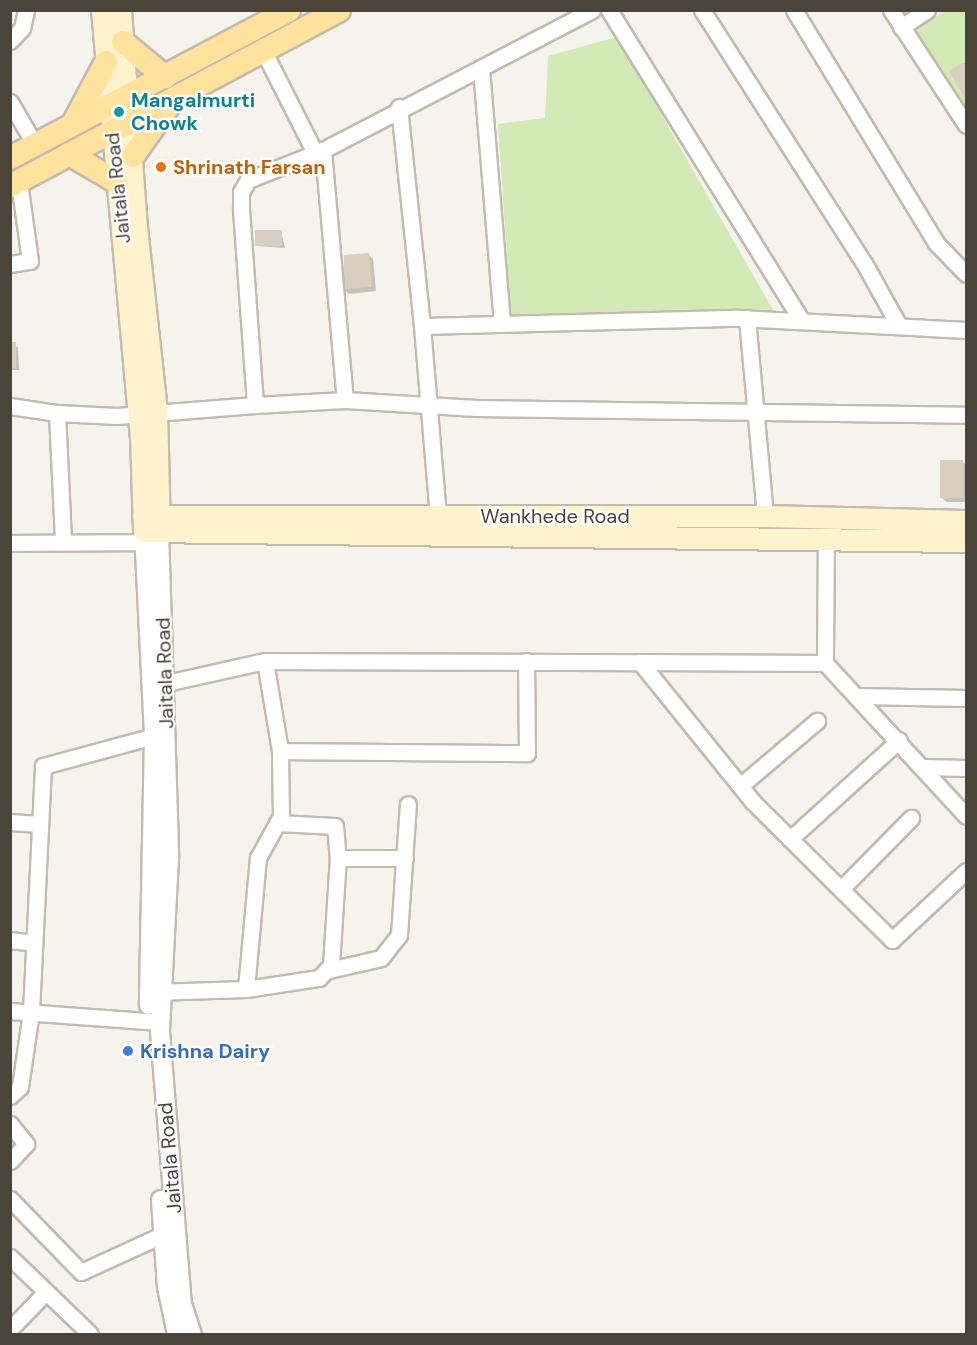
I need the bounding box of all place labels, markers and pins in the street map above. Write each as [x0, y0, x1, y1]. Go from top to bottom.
place label: Mangalmurti Chowk [131, 88, 255, 135]
marker: Mangalmurti Chowk [112, 105, 126, 119]
place label: Shrinath Farsan [173, 155, 326, 179]
marker: Shrinath Farsan [154, 160, 168, 174]
place label: Krishna Dairy [140, 1039, 270, 1063]
marker: Krishna Dairy [121, 1044, 135, 1058]

